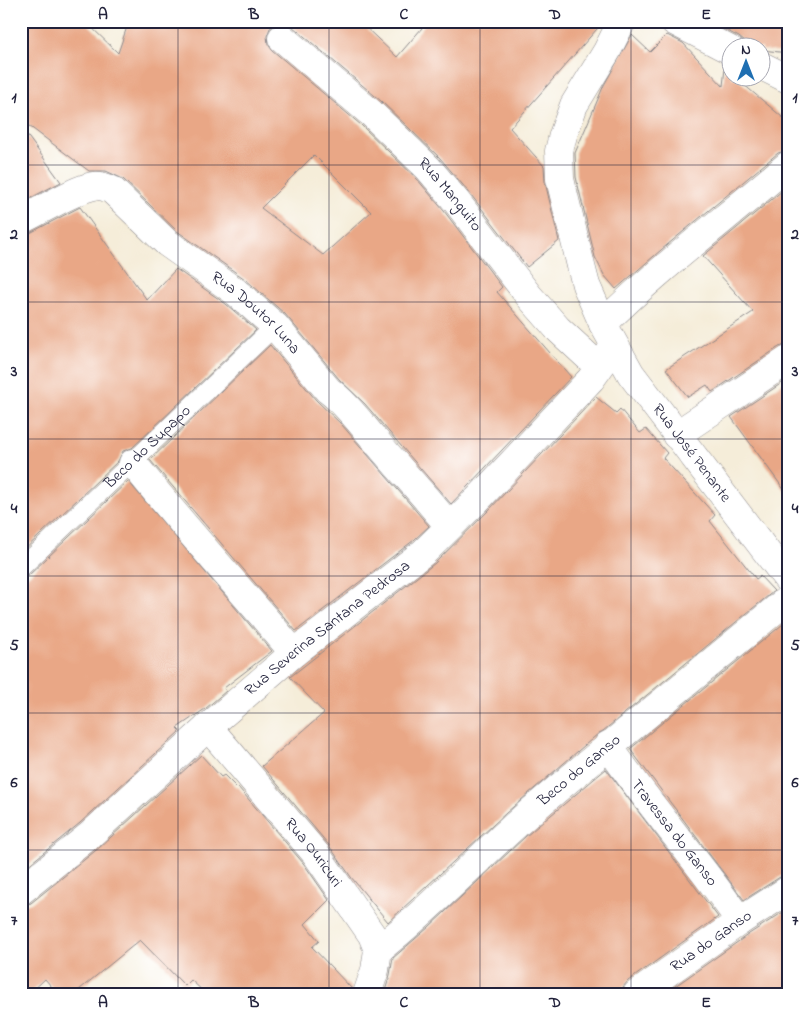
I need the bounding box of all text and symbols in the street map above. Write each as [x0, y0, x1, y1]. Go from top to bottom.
text: A [98, 3, 108, 27]
text: B [248, 3, 260, 27]
text: C [400, 3, 409, 27]
text: D [548, 3, 561, 27]
text: E [701, 3, 711, 27]
north arrow [722, 38, 772, 88]
text: N [741, 40, 751, 61]
text: 1 [11, 86, 17, 110]
text: 1 [792, 86, 798, 110]
street label: Rua Manguito [412, 152, 487, 237]
text: 2 [9, 223, 18, 247]
text: 2 [790, 223, 799, 247]
street label: Rua Doutor Luna [206, 266, 306, 360]
text: 3 [10, 360, 18, 384]
text: 3 [791, 360, 799, 384]
street label: Rua José Penante [646, 399, 737, 508]
street label: Beco do Supapo [98, 400, 197, 495]
text: 4 [10, 497, 18, 521]
text: 4 [791, 497, 799, 521]
street label: Rua Severina Santana Pedrosa [240, 555, 416, 702]
text: 5 [9, 634, 19, 658]
text: 5 [790, 634, 800, 658]
street label: Beco do Ganso [532, 729, 626, 813]
text: 6 [9, 771, 18, 795]
text: 6 [790, 771, 799, 795]
street label: Travessa do Ganso [624, 775, 723, 892]
street label: Rua Ouricuri [278, 813, 348, 892]
street label: Rua do Ganso [666, 904, 757, 979]
text: 7 [11, 909, 18, 933]
text: 7 [792, 909, 799, 933]
text: A [98, 991, 108, 1015]
text: B [248, 991, 260, 1015]
text: C [400, 991, 409, 1015]
text: D [548, 991, 561, 1015]
text: E [701, 991, 711, 1015]

